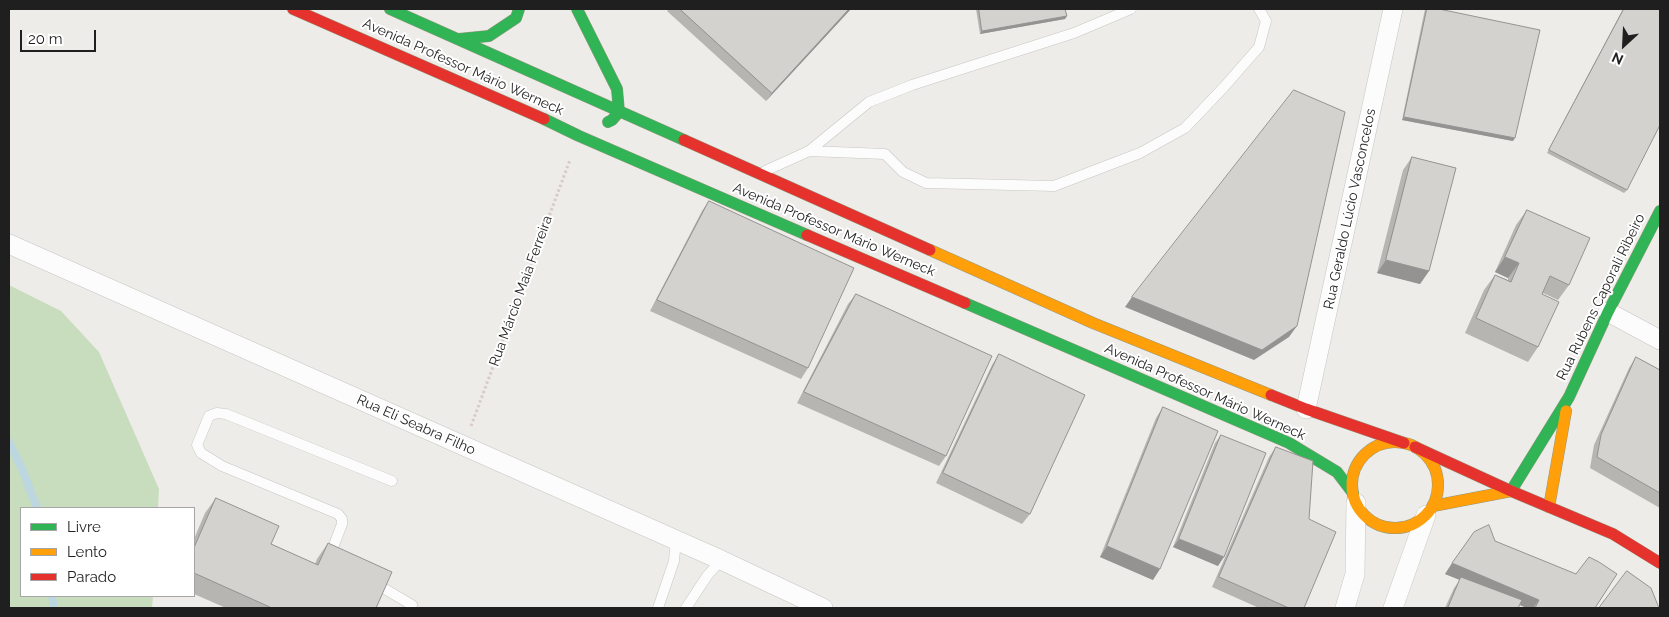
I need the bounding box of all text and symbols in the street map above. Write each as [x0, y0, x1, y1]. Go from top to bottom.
street label: Avenida Professor Mário Werneck [360, 15, 566, 119]
scale bar [22, 20, 99, 52]
north arrow [1599, 20, 1649, 70]
text: 20 m [28, 30, 63, 48]
text: N [1609, 49, 1626, 68]
street label: Rua Geraldo Lúcio Vasconcelos [1320, 107, 1380, 311]
street label: Avenida Professor Mário Werneck [730, 180, 938, 280]
street label: Rua Rubens Caporali Ribeiro [1553, 211, 1649, 383]
street label: Rua Márcio Maia Ferreira [486, 213, 556, 369]
street label: Avenida Professor Mário Werneck [1102, 340, 1308, 444]
street label: Rua Eli Seabra Filho [354, 391, 478, 459]
legend [20, 507, 195, 597]
text: Livre [67, 518, 101, 536]
text: Lento [67, 543, 107, 561]
text: Parado [67, 568, 116, 586]

